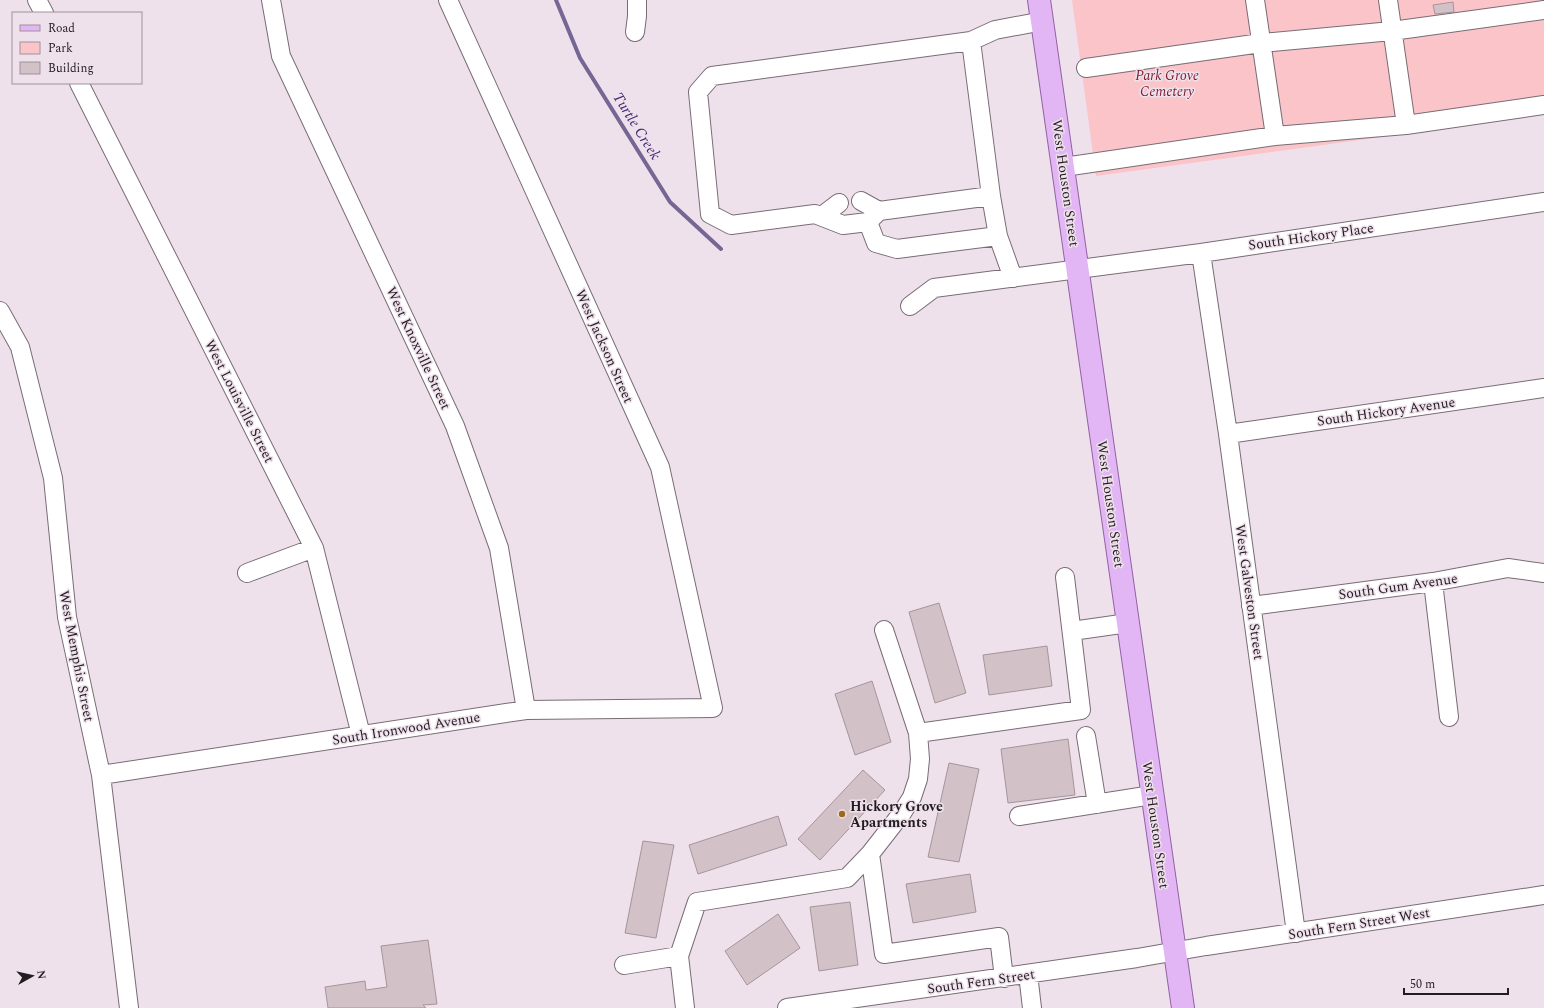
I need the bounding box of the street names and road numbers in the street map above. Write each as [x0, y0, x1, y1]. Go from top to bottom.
street label: West Houston Street [1046, 118, 1085, 248]
street label: South Hickory Place [1247, 217, 1375, 256]
street label: West Knoxville Street [381, 283, 456, 413]
street label: West Jackson Street [570, 286, 639, 407]
street label: West Louisville Street [199, 336, 280, 466]
street label: South Hickory Avenue [1316, 391, 1457, 432]
street label: West Houston Street [1091, 439, 1130, 569]
street label: West Galveston Street [1230, 523, 1269, 661]
street label: South Gum Avenue [1337, 568, 1459, 605]
street label: West Memphis Street [53, 589, 100, 724]
street label: South Ironwood Avenue [331, 706, 482, 751]
street label: West Houston Street [1136, 760, 1175, 890]
street label: South Fern Street West [1287, 902, 1431, 945]
street label: South Fern Street [926, 964, 1036, 999]

